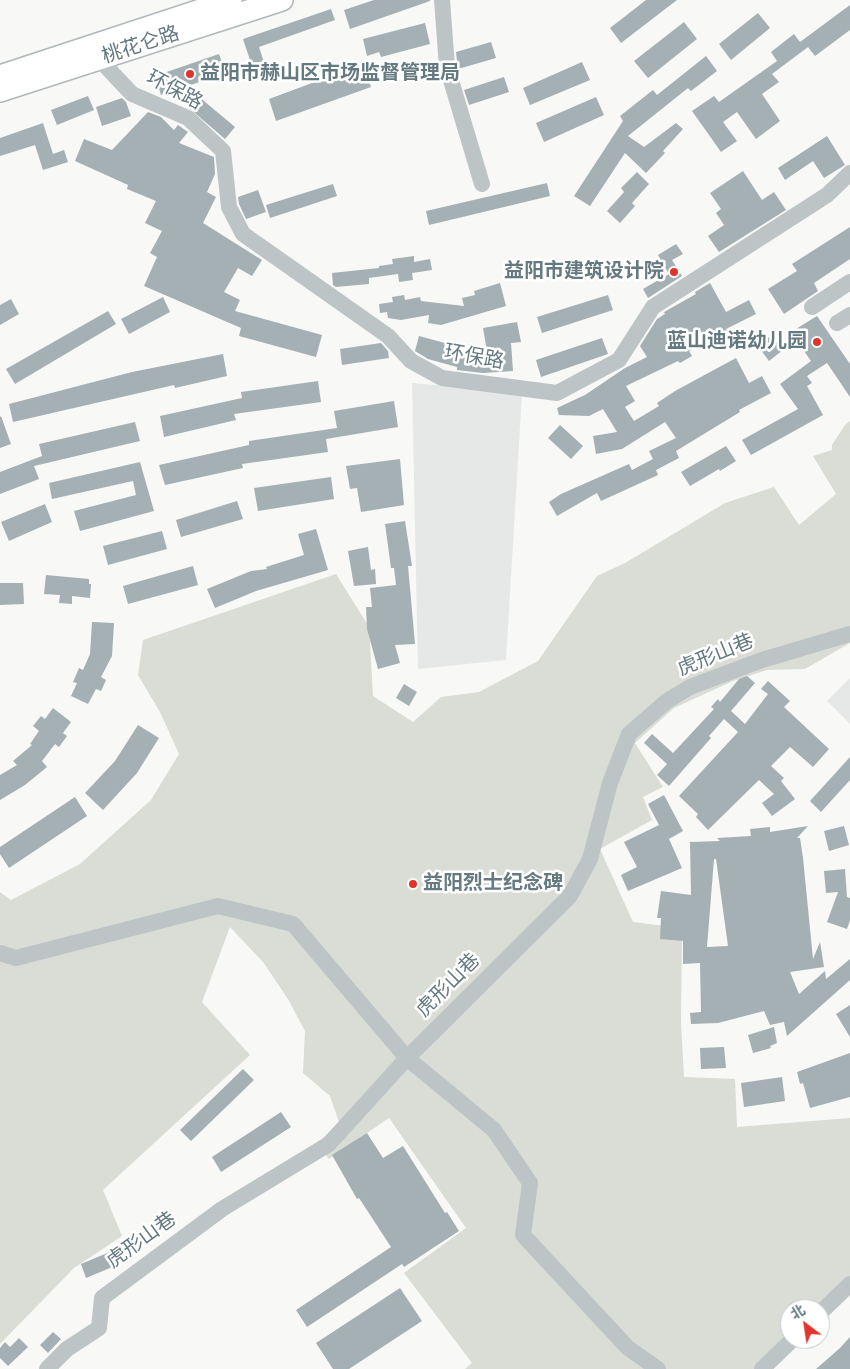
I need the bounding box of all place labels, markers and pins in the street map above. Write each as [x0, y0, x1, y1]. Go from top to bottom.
place label: 益阳市赫山区市场监督管理局 [200, 62, 460, 86]
marker: 益阳市赫山区市场监督管理局 [184, 68, 196, 80]
place label: 益阳市建筑设计院 [504, 260, 664, 284]
marker: 益阳市建筑设计院 [668, 266, 680, 278]
place label: 蓝山迪诺幼儿园 [667, 330, 807, 354]
marker: 蓝山迪诺幼儿园 [811, 336, 823, 348]
place label: 益阳烈士纪念碑 [423, 872, 563, 896]
marker: 益阳烈士纪念碑 [407, 878, 419, 890]

